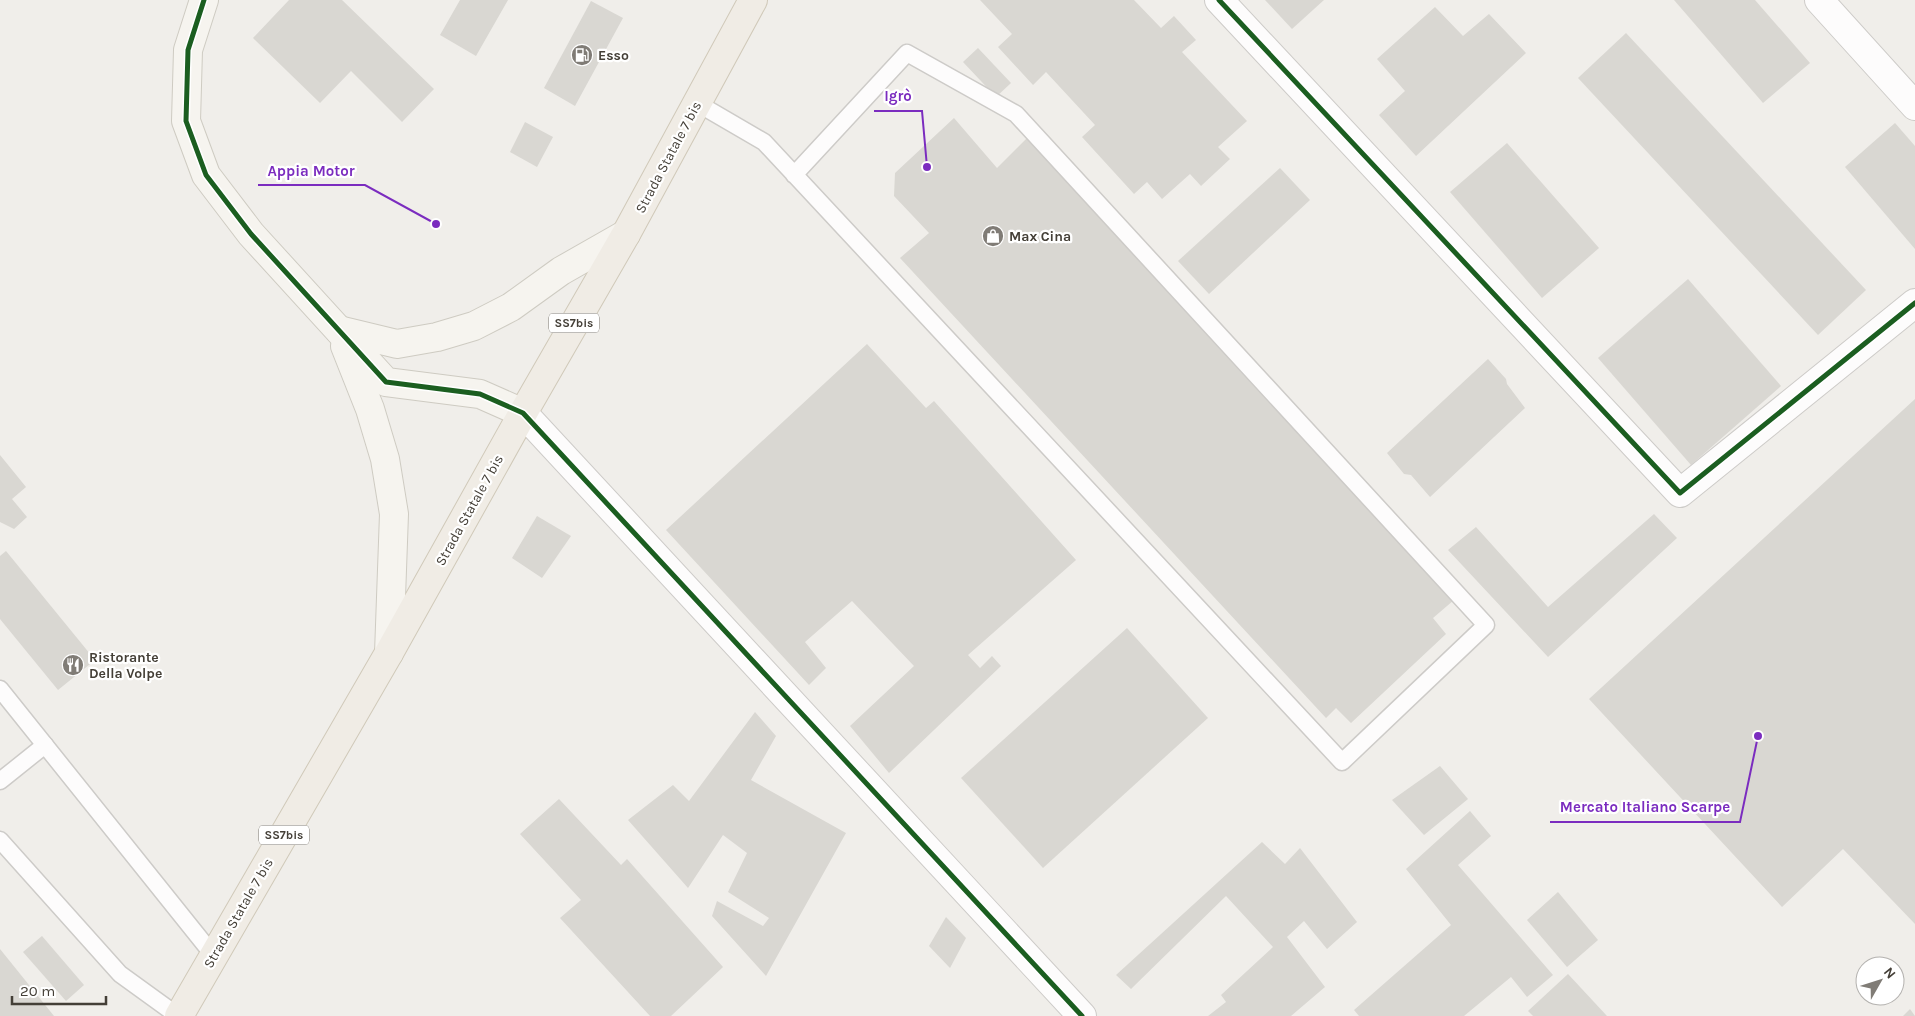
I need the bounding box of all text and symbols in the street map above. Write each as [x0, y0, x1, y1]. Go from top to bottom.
fuel station icon: Esso [570, 43, 594, 67]
place label: Esso [598, 47, 629, 64]
callout: Igrò [874, 81, 922, 111]
text: Igrò [884, 87, 912, 105]
street label: Strada Statale 7 bis [632, 98, 705, 216]
callout: Appia Motor [258, 155, 365, 185]
text: Appia Motor [267, 162, 355, 180]
shop icon: Max Cina [981, 224, 1005, 248]
place label: Max Cina [1009, 228, 1071, 245]
road number: SS7bis [549, 314, 599, 332]
street label: Strada Statale 7 bis [432, 452, 507, 569]
place label: Ristorante Della Volpe [89, 649, 162, 682]
restaurant icon: Ristorante Della Volpe [61, 653, 85, 677]
callout: Mercato Italiano Scarpe [1550, 792, 1740, 822]
text: Mercato Italiano Scarpe [1560, 798, 1730, 816]
road number: SS7bis [259, 826, 309, 844]
street label: Strada Statale 7 bis [200, 855, 277, 971]
north arrow [1855, 956, 1905, 1006]
text: N [1880, 964, 1899, 982]
scale bar [12, 974, 106, 1006]
text: 20 m [20, 982, 55, 1000]

